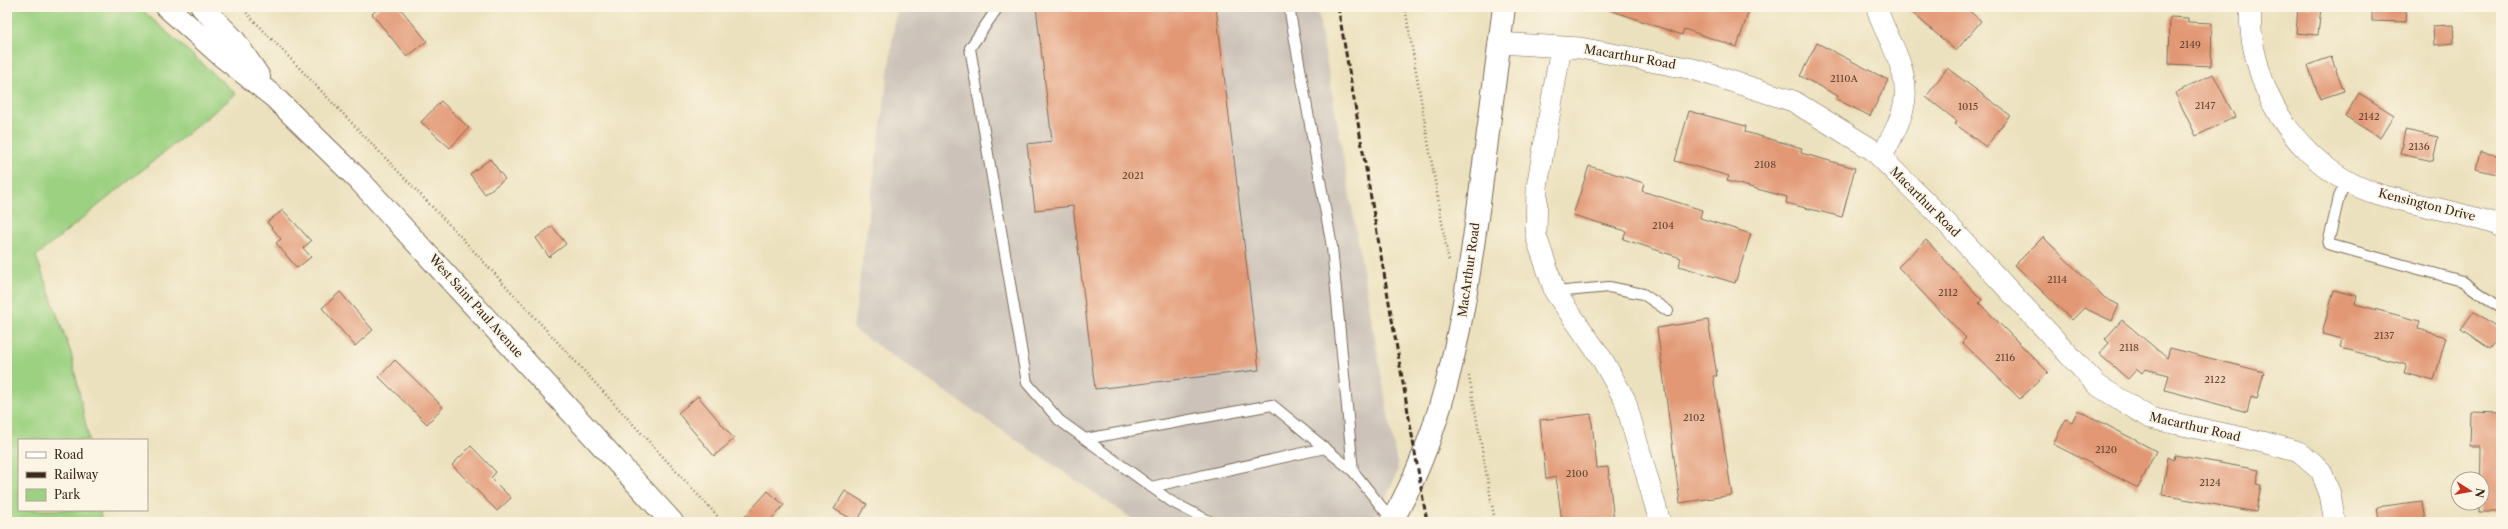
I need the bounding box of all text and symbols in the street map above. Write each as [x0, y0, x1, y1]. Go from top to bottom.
house number: 2149 [2179, 38, 2201, 51]
street label: Macarthur Road [1583, 41, 1678, 72]
house number: 2110A [1830, 72, 1858, 85]
house number: 2147 [2195, 99, 2215, 112]
house number: 1015 [1958, 100, 1978, 113]
house number: 2142 [2358, 110, 2380, 123]
house number: 2136 [2408, 140, 2430, 153]
house number: 2108 [1754, 158, 1776, 171]
street label: Macarthur Road [1887, 164, 1964, 240]
house number: 2021 [1122, 169, 1145, 182]
street label: Kensington Drive [2377, 185, 2477, 224]
house number: 2104 [1652, 219, 1674, 232]
street label: MacArthur Road [1454, 221, 1483, 318]
street label: West Saint Paul Avenue [425, 250, 527, 361]
house number: 2114 [2047, 273, 2067, 286]
house number: 2112 [1938, 286, 1958, 299]
house number: 2137 [2374, 329, 2394, 342]
house number: 2118 [2119, 341, 2139, 354]
house number: 2116 [1995, 351, 2015, 364]
house number: 2122 [2204, 373, 2226, 386]
street label: Macarthur Road [2148, 409, 2243, 444]
house number: 2102 [1683, 411, 1705, 424]
legend [18, 439, 148, 511]
house number: 2120 [2095, 443, 2117, 456]
text: Road [54, 447, 84, 462]
text: Railway [54, 467, 99, 482]
house number: 2100 [1566, 467, 1588, 480]
north arrow [2450, 471, 2490, 511]
house number: 2124 [2199, 476, 2221, 489]
text: Park [54, 487, 81, 502]
text: N [2472, 487, 2488, 499]

